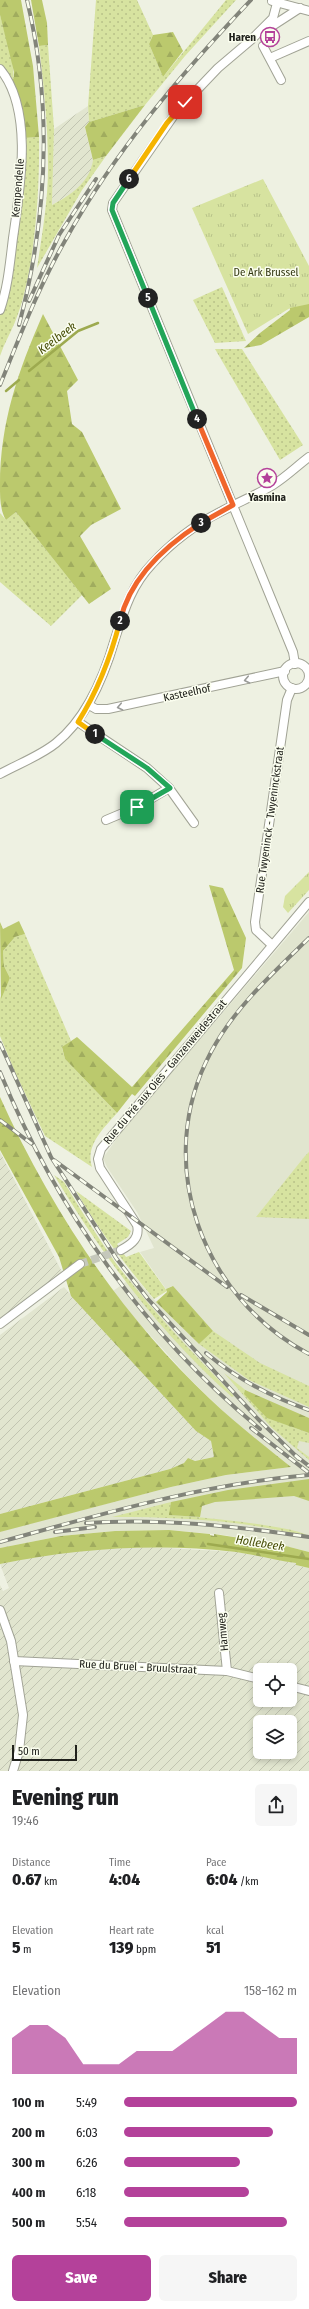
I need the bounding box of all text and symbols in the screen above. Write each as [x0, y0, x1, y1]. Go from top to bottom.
bus stop icon: Haren [259, 26, 281, 48]
place label: Haren [229, 31, 256, 44]
pin [168, 85, 202, 119]
icon: check [174, 91, 196, 113]
street label: Kempendelle [9, 158, 27, 218]
pin: 6 [119, 169, 139, 189]
text: 6 [126, 172, 132, 185]
park label: De Ark Brussel [234, 266, 299, 279]
pin: 5 [138, 288, 158, 308]
text: 5 [145, 291, 151, 304]
water label: Keelbeek [35, 319, 79, 357]
pin: 4 [187, 409, 207, 429]
text: 4 [194, 412, 200, 425]
place icon: Yasmina [256, 467, 278, 489]
place label: Yasmina [247, 491, 286, 504]
pin: 3 [191, 513, 211, 533]
text: 3 [198, 516, 204, 529]
pin: 2 [110, 611, 130, 631]
text: 2 [117, 614, 123, 627]
one-way arrow [244, 675, 250, 684]
street label: Kasteelhof [162, 682, 212, 704]
one-way arrow [116, 702, 123, 710]
pin: 1 [85, 724, 105, 744]
text: 1 [93, 727, 97, 740]
street label: Rue Twyeninck - Twyeninckstraat [253, 745, 287, 894]
pin [120, 790, 154, 824]
icon: arrive [126, 796, 148, 818]
street label: Rue du Pré aux Oies - Ganzenweidestraat [101, 997, 230, 1147]
water label: Hollebeek [235, 1532, 285, 1554]
street label: Hamweg [215, 1612, 231, 1652]
street label: Rue du Bruel - Bruulstraat [79, 1657, 197, 1677]
map controls [253, 1663, 297, 1759]
button: locate [253, 1663, 297, 1707]
button: layers [253, 1715, 297, 1759]
scale bar [12, 1743, 77, 1762]
text: 50 m [18, 1745, 40, 1758]
text: Evening run [12, 1784, 119, 1811]
button: share [255, 1784, 297, 1826]
text: 19:46 [12, 1813, 39, 1828]
text: Distance [12, 1856, 51, 1869]
text: Time [109, 1856, 131, 1869]
text: Pace [206, 1856, 227, 1869]
text: 0.67 [12, 1869, 41, 1890]
text: 4:04 [109, 1869, 140, 1890]
text: 6:04 [206, 1869, 237, 1890]
text: km [41, 1875, 57, 1888]
text: /km [237, 1875, 259, 1888]
text: Elevation [12, 1924, 53, 1937]
text: Heart rate [109, 1924, 154, 1937]
text: kcal [206, 1924, 224, 1937]
text: 5 [12, 1937, 21, 1958]
text: 139 [109, 1937, 133, 1958]
text: 51 [206, 1937, 221, 1958]
text: m [21, 1943, 32, 1956]
text: bpm [133, 1943, 156, 1956]
text: Elevation [12, 1983, 61, 1998]
text: 158–162 m [244, 1983, 297, 1998]
text: 100 m [12, 2095, 44, 2110]
text: 5:49 [76, 2095, 97, 2110]
text: 200 m [12, 2125, 45, 2140]
text: 6:03 [76, 2125, 98, 2140]
text: 300 m [12, 2155, 45, 2170]
text: 6:26 [76, 2155, 97, 2170]
text: 400 m [12, 2185, 46, 2200]
text: 6:18 [76, 2185, 96, 2200]
text: 500 m [12, 2215, 45, 2230]
text: 5:54 [76, 2215, 97, 2230]
button: Save [12, 2255, 151, 2301]
button: Share [159, 2255, 297, 2301]

